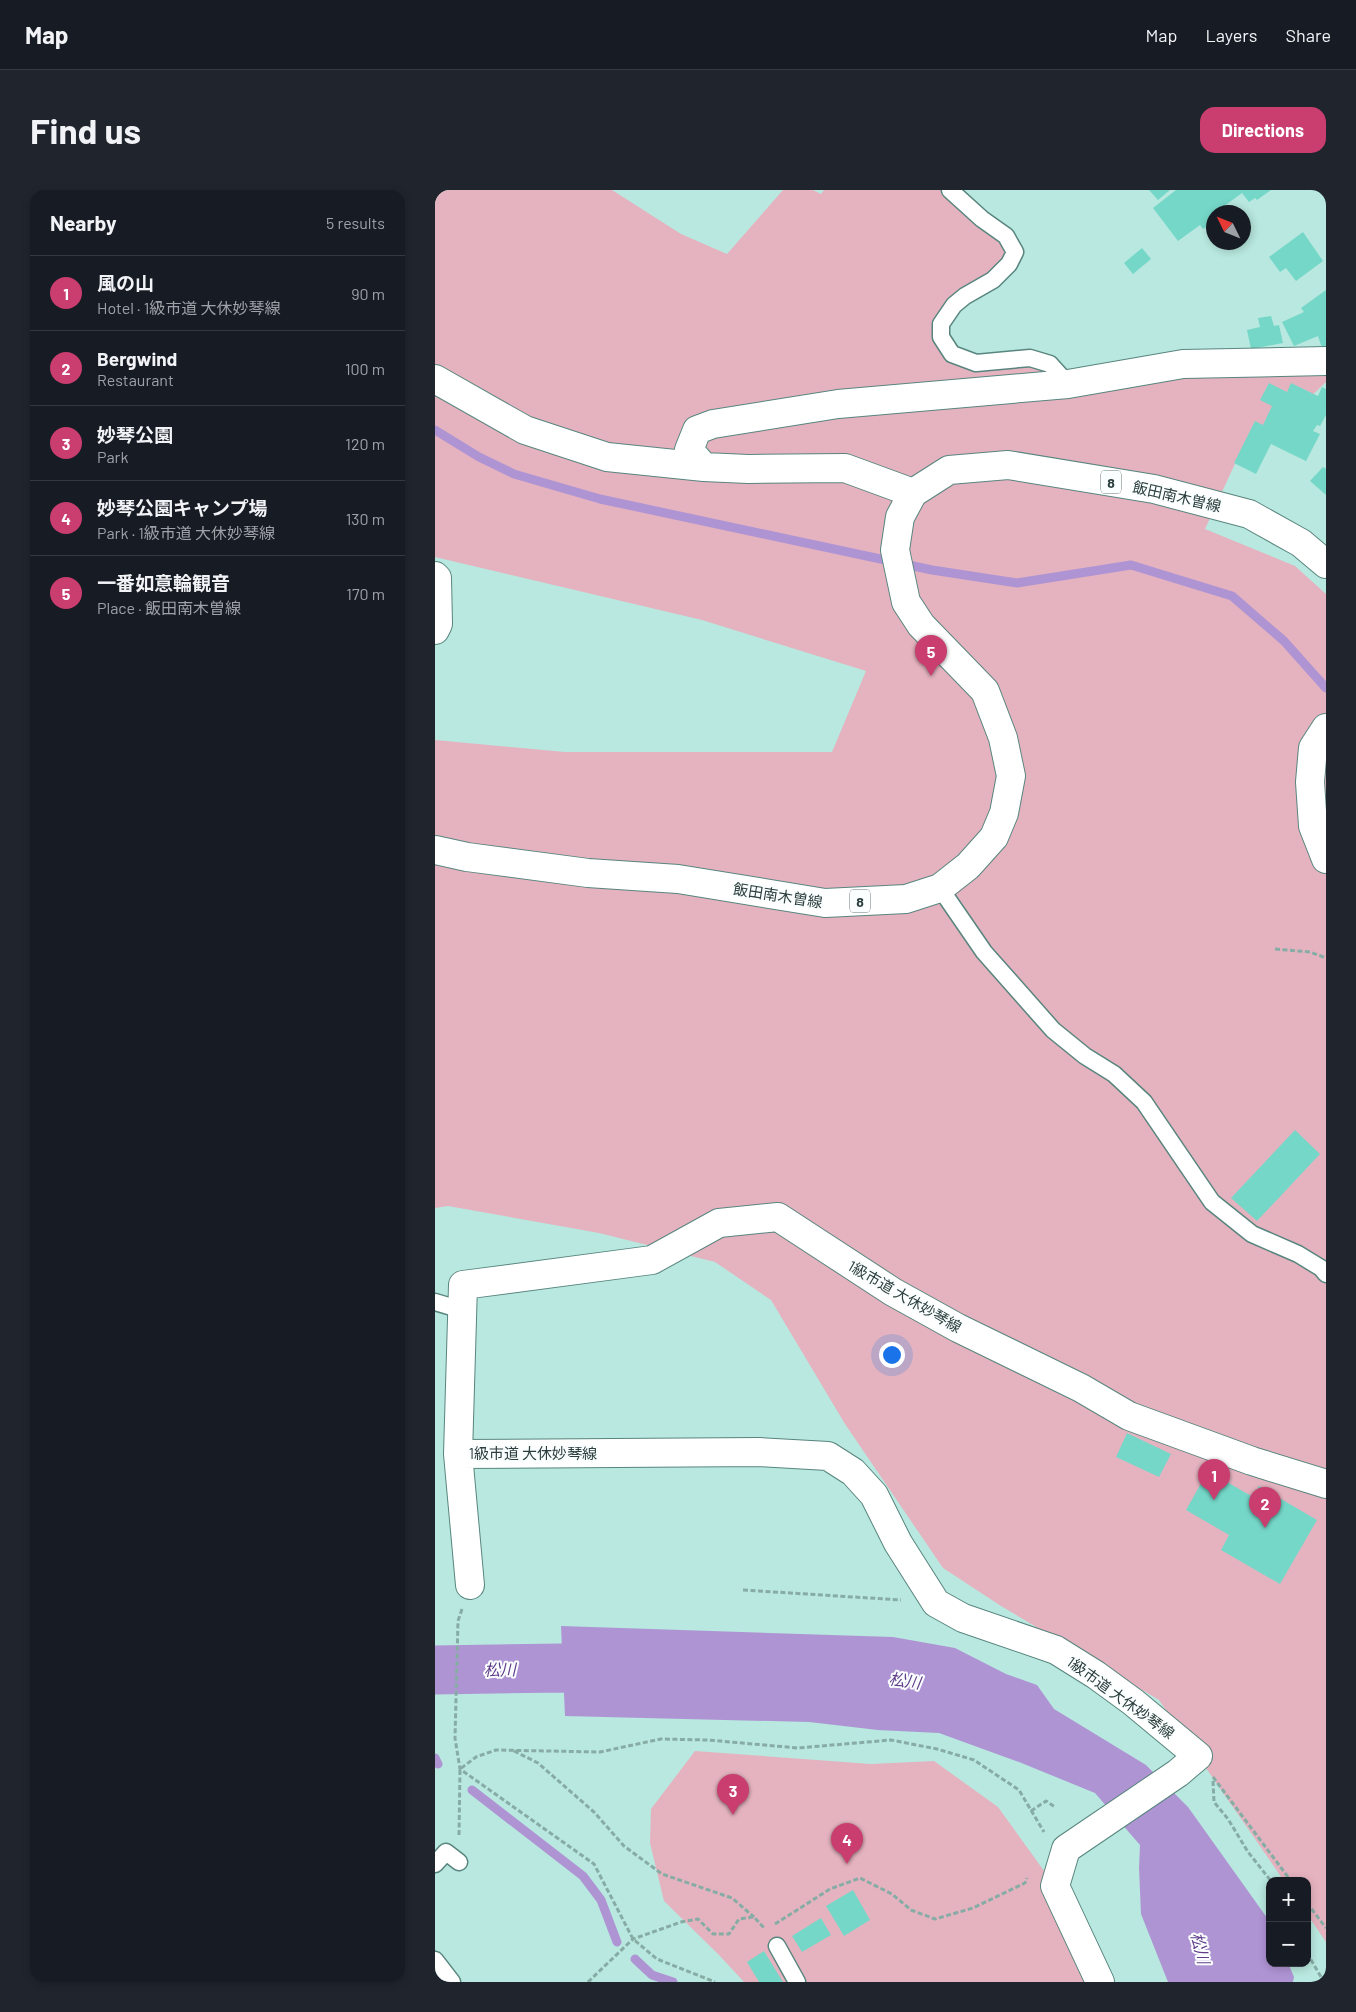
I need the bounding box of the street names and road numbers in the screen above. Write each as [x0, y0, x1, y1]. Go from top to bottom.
road number: 8 [1101, 470, 1121, 494]
street label: 飯田南木曽線 [1131, 477, 1223, 515]
street label: 飯田南木曽線 [732, 879, 824, 911]
road number: 8 [850, 889, 870, 912]
street label: 1級市道 大休妙琴線 [845, 1256, 965, 1336]
street label: 1級市道 大休妙琴線 [469, 1444, 597, 1462]
street label: 1級市道 大休妙琴線 [1064, 1652, 1178, 1742]

